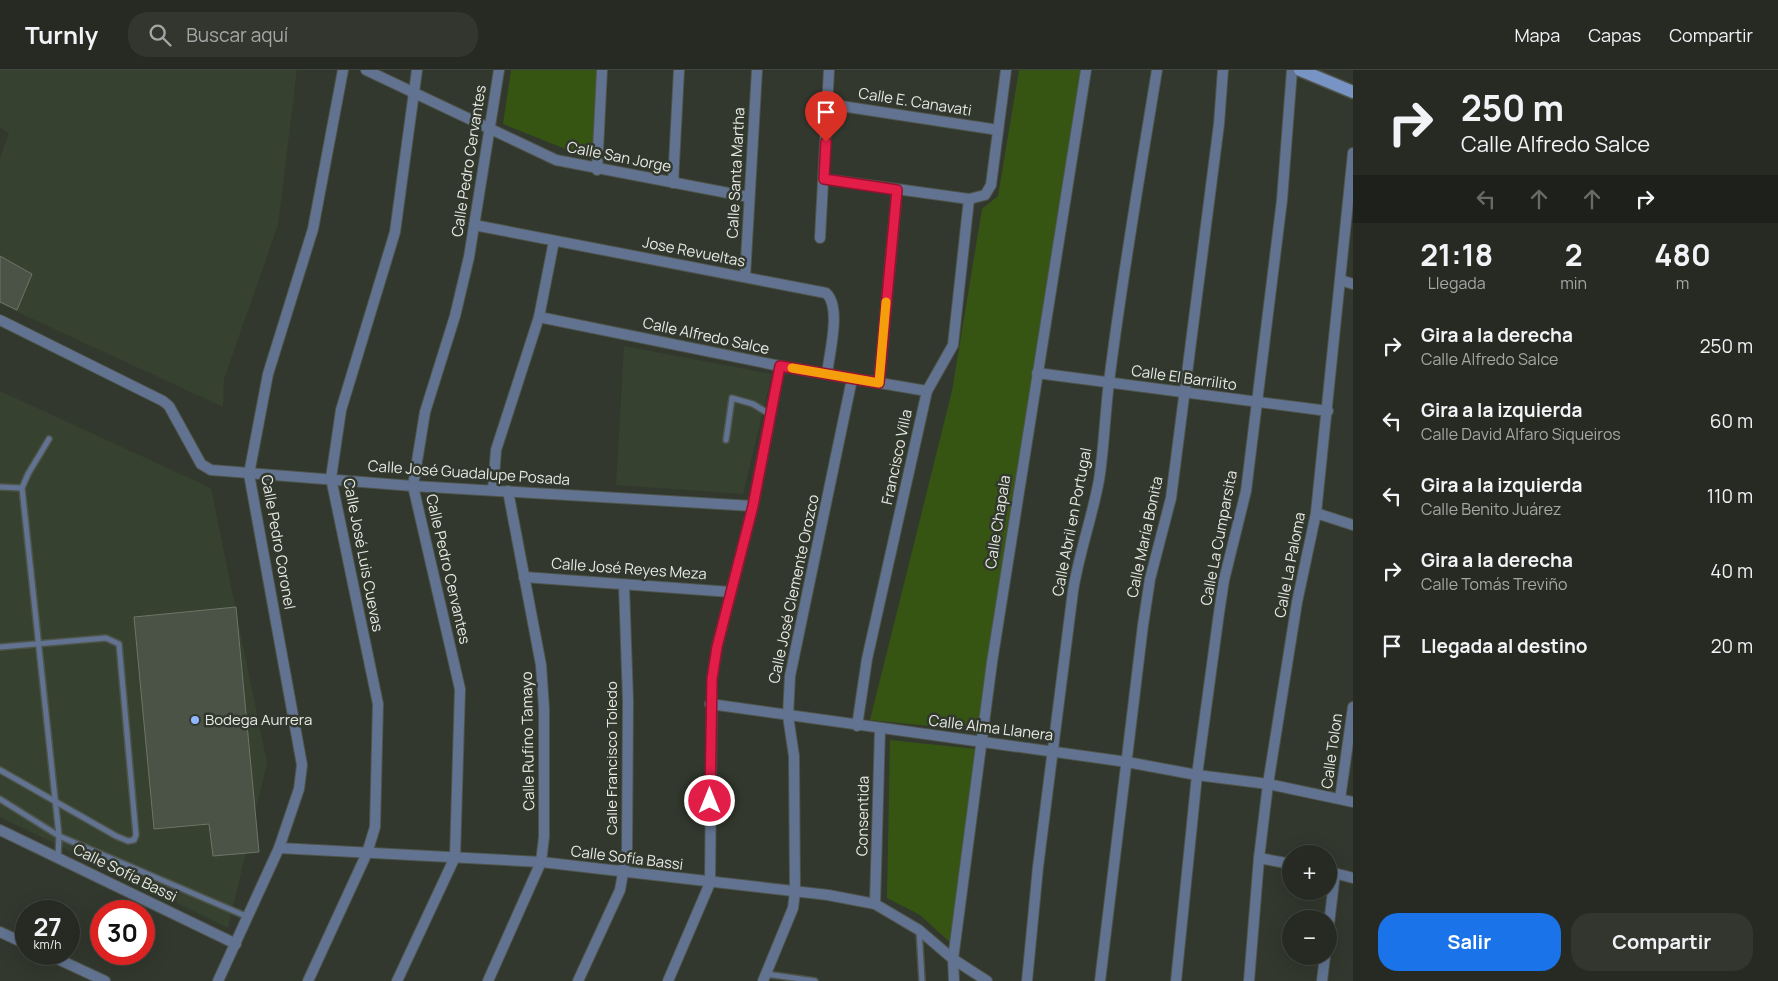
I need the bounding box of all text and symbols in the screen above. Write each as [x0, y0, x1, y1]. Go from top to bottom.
search box [128, 12, 478, 57]
text: Turnly [25, 18, 98, 51]
icon: search [146, 21, 174, 49]
text: Buscar aquí [186, 22, 288, 48]
text: Mapa [1514, 23, 1560, 47]
text: Capas [1588, 23, 1641, 47]
text: Compartir [1669, 23, 1753, 47]
street label: Calle E. Canavati [857, 82, 973, 121]
street label: Calle Pedro Cervantes [446, 83, 491, 238]
text: 250 m [1461, 84, 1564, 132]
icon: right [1378, 90, 1443, 155]
pin [805, 91, 847, 142]
icon: arrive [812, 98, 840, 126]
street label: Calle Santa Martha [722, 107, 749, 239]
text: Calle Alfredo Salce [1461, 129, 1650, 159]
street label: Calle San Jorge [565, 136, 673, 177]
icon: left [1472, 185, 1500, 213]
icon: ahead [1525, 185, 1553, 213]
icon: ahead [1578, 185, 1606, 213]
icon: right [1631, 185, 1659, 213]
street label: Jose Revueltas [641, 231, 747, 272]
text: 21:18 [1420, 234, 1493, 275]
text: 2 [1565, 234, 1583, 275]
text: 480 [1654, 234, 1711, 275]
text: Llegada [1428, 272, 1486, 294]
text: min [1560, 272, 1587, 294]
text: m [1676, 272, 1689, 294]
street label: Calle Alfredo Salce [641, 312, 772, 359]
text: Gira a la derecha [1421, 322, 1573, 348]
icon: right [1378, 332, 1406, 360]
text: 250 m [1700, 333, 1753, 359]
text: Calle Alfredo Salce [1421, 348, 1558, 370]
street label: Calle El Barrilito [1130, 360, 1238, 395]
text: Gira a la izquierda [1421, 397, 1582, 423]
street label: Francisco Villa [876, 407, 917, 506]
icon: left [1378, 407, 1406, 435]
text: 60 m [1710, 408, 1753, 434]
text: Calle David Alfaro Siqueiros [1421, 423, 1621, 445]
street label: Calle Abril en Portugal [1047, 446, 1096, 598]
street label: Calle José Guadalupe Posada [367, 455, 571, 490]
street label: Calle La Cumparsita [1195, 469, 1242, 607]
text: Gira a la izquierda [1421, 472, 1582, 498]
street label: Calle Pedro Coronel [256, 473, 301, 611]
street label: Calle Chapala [980, 473, 1015, 570]
street label: Calle María Bonita [1121, 474, 1168, 600]
street label: Calle José Luis Cuevas [338, 476, 389, 633]
icon: left [1378, 482, 1406, 510]
text: 110 m [1707, 483, 1753, 509]
street label: Calle Pedro Cervantes [421, 492, 476, 646]
street label: Calle José Clemente Orozco [763, 492, 824, 685]
text: Calle Benito Juárez [1421, 498, 1562, 520]
street label: Calle La Paloma [1269, 510, 1310, 620]
text: Gira a la derecha [1421, 547, 1573, 573]
street label: Calle José Reyes Meza [551, 553, 707, 584]
icon: right [1378, 557, 1406, 585]
text: 40 m [1710, 558, 1753, 584]
text: Calle Tomás Treviño [1421, 573, 1567, 595]
icon: arrive [1378, 632, 1406, 660]
text: Llegada al destino [1421, 633, 1588, 659]
text: 20 m [1711, 633, 1753, 659]
street label: Calle Rufino Tamayo [516, 671, 539, 811]
street label: Calle Francisco Toledo [601, 681, 622, 835]
place label: Bodega Aurrera [205, 709, 312, 730]
street label: Calle Alma Llanera [928, 709, 1055, 746]
street label: Calle Tolon [1316, 712, 1347, 790]
marker: Bodega Aurrera [189, 714, 201, 726]
position arrow [683, 774, 735, 826]
street label: Consentida [851, 776, 874, 856]
street label: Calle Sofía Bassi [70, 838, 181, 907]
street label: Calle Sofía Bassi [570, 840, 684, 875]
map controls [1282, 845, 1337, 965]
button: + [1282, 845, 1337, 900]
speed limit sign: 30 [90, 900, 155, 965]
text: 27 [33, 909, 62, 944]
button: − [1282, 910, 1337, 965]
button: Salir [1378, 913, 1561, 971]
button: Compartir [1571, 913, 1753, 971]
text: km/h [34, 936, 61, 953]

